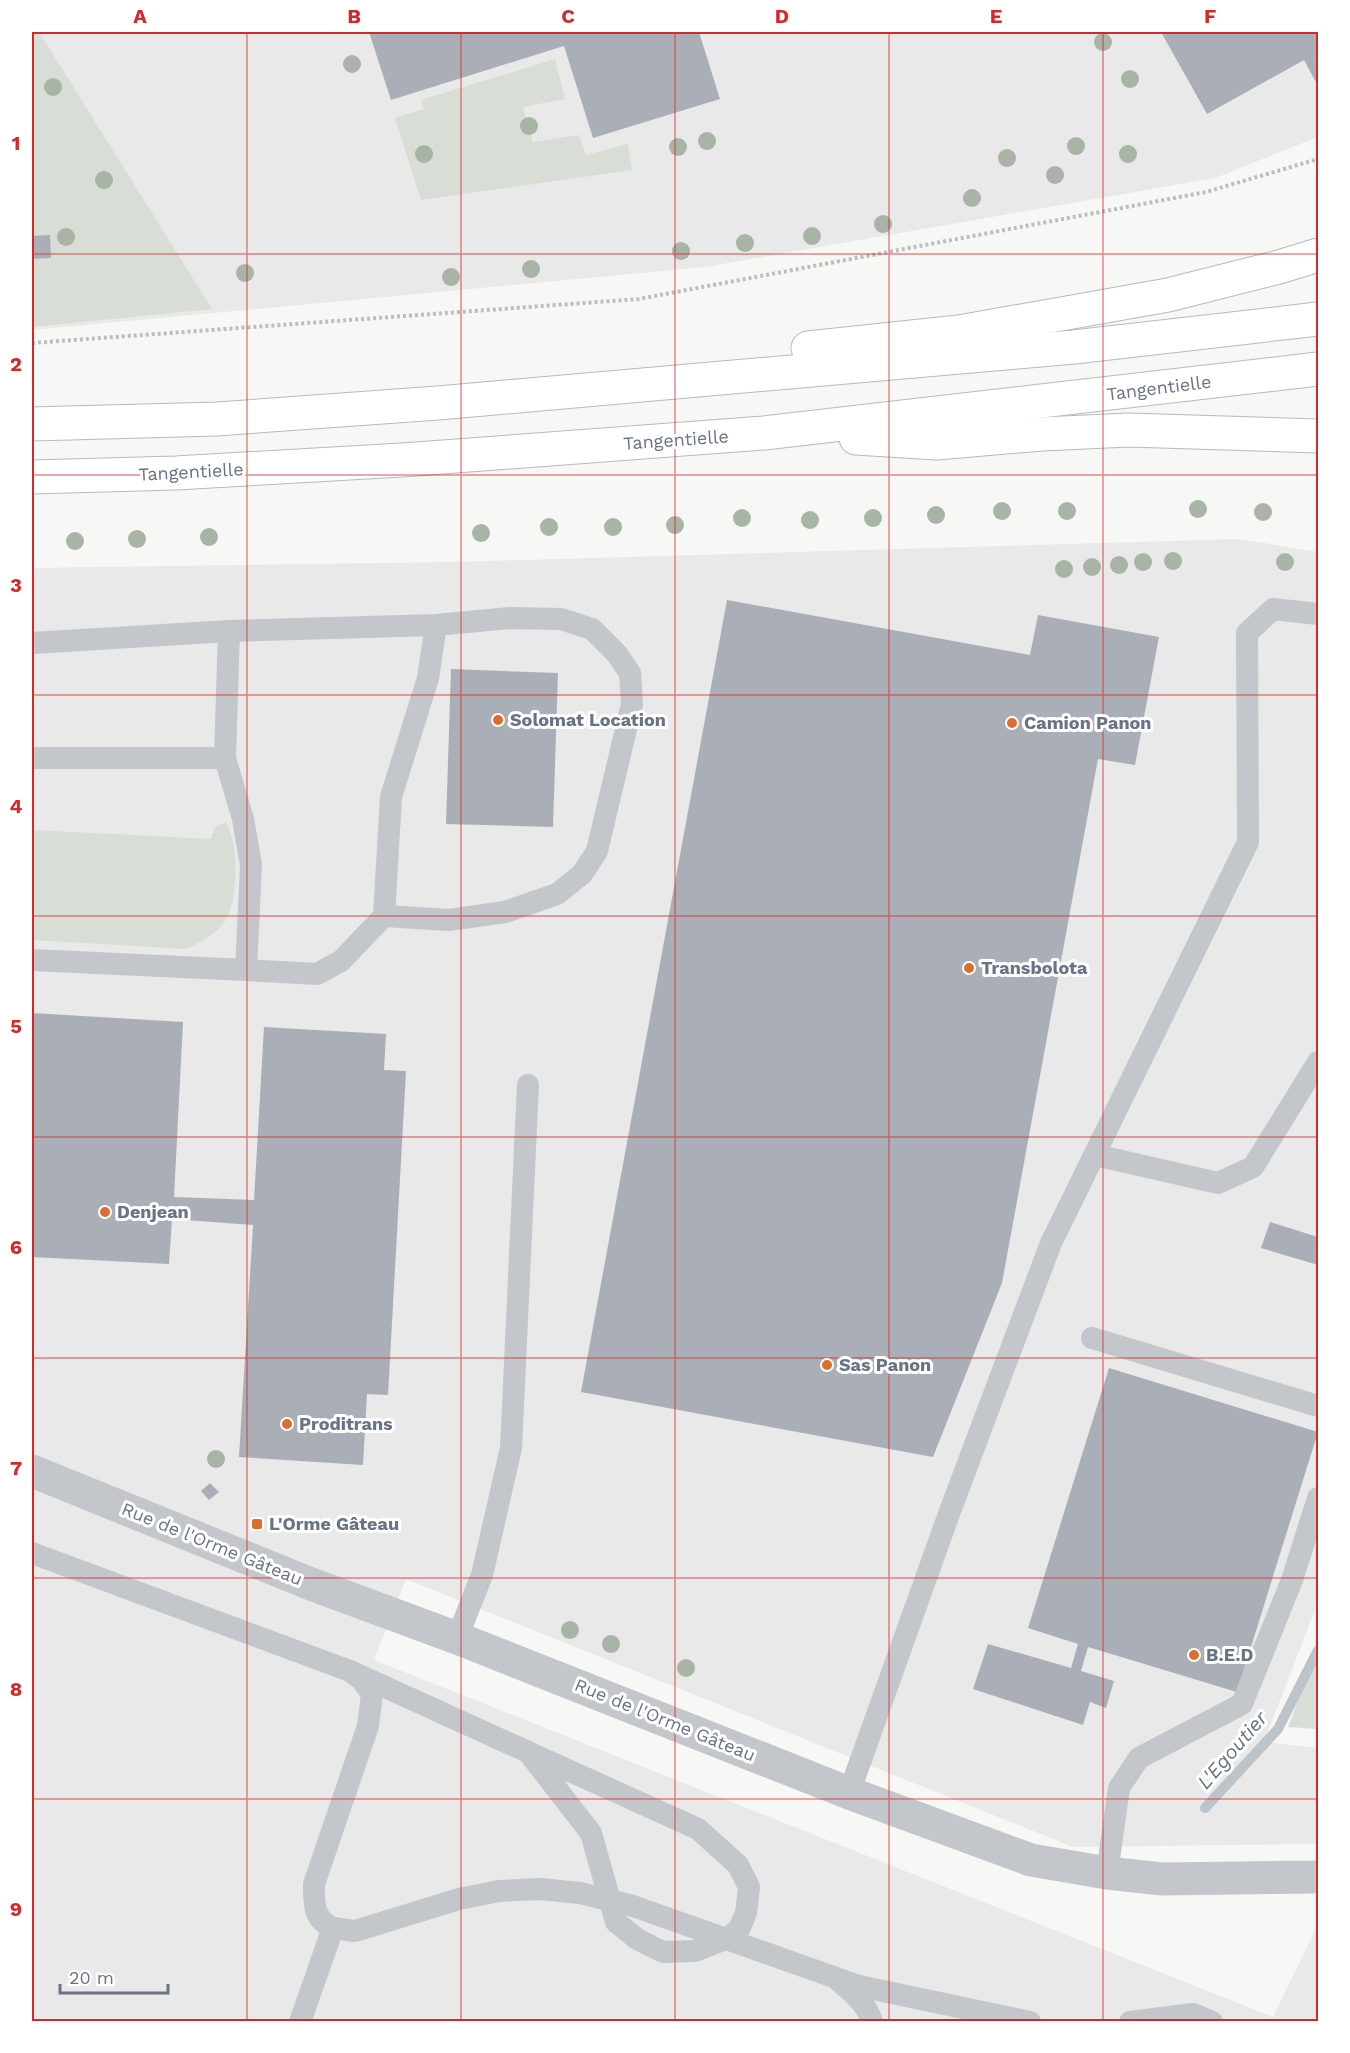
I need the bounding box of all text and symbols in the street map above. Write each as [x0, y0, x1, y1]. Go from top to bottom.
text: A [133, 4, 147, 28]
text: B [347, 4, 361, 28]
text: C [561, 4, 575, 28]
text: D [775, 4, 789, 28]
text: E [990, 4, 1002, 28]
text: F [1204, 4, 1216, 28]
text: 1 [12, 131, 20, 155]
text: 2 [10, 352, 22, 376]
street label: Tangentielle [1105, 371, 1213, 404]
street label: Tangentielle [623, 425, 729, 454]
street label: Tangentielle [138, 458, 244, 485]
text: 3 [10, 573, 22, 597]
place label: Solomat Location [510, 709, 666, 730]
place label: Camion Panon [1024, 712, 1152, 733]
marker: Solomat Location [491, 713, 505, 727]
marker: Camion Panon [1005, 716, 1019, 730]
text: 4 [10, 794, 23, 818]
place label: Transbolota [981, 957, 1088, 978]
marker: Transbolota [962, 961, 976, 975]
text: 5 [10, 1014, 22, 1038]
place label: Denjean [117, 1201, 189, 1222]
marker: Denjean [98, 1205, 112, 1219]
text: 6 [10, 1235, 22, 1259]
place label: Sas Panon [839, 1354, 931, 1375]
marker: Sas Panon [820, 1358, 834, 1372]
place label: Proditrans [299, 1413, 393, 1434]
marker: Proditrans [280, 1417, 294, 1431]
text: 7 [10, 1456, 22, 1480]
street label: Rue de l'Orme Gâteau [119, 1498, 306, 1589]
place label: L'Orme Gâteau [269, 1513, 399, 1534]
marker: L'Orme Gâteau [250, 1517, 264, 1531]
place label: B.E.D [1206, 1644, 1253, 1665]
marker: B.E.D [1187, 1648, 1201, 1662]
street label: Rue de l'Orme Gâteau [572, 1674, 759, 1765]
text: 8 [10, 1677, 22, 1701]
water label: L'Egoutier [1192, 1705, 1273, 1794]
text: 9 [10, 1897, 22, 1921]
scale bar [60, 1957, 168, 1995]
text: 20 m [69, 1967, 114, 1988]

